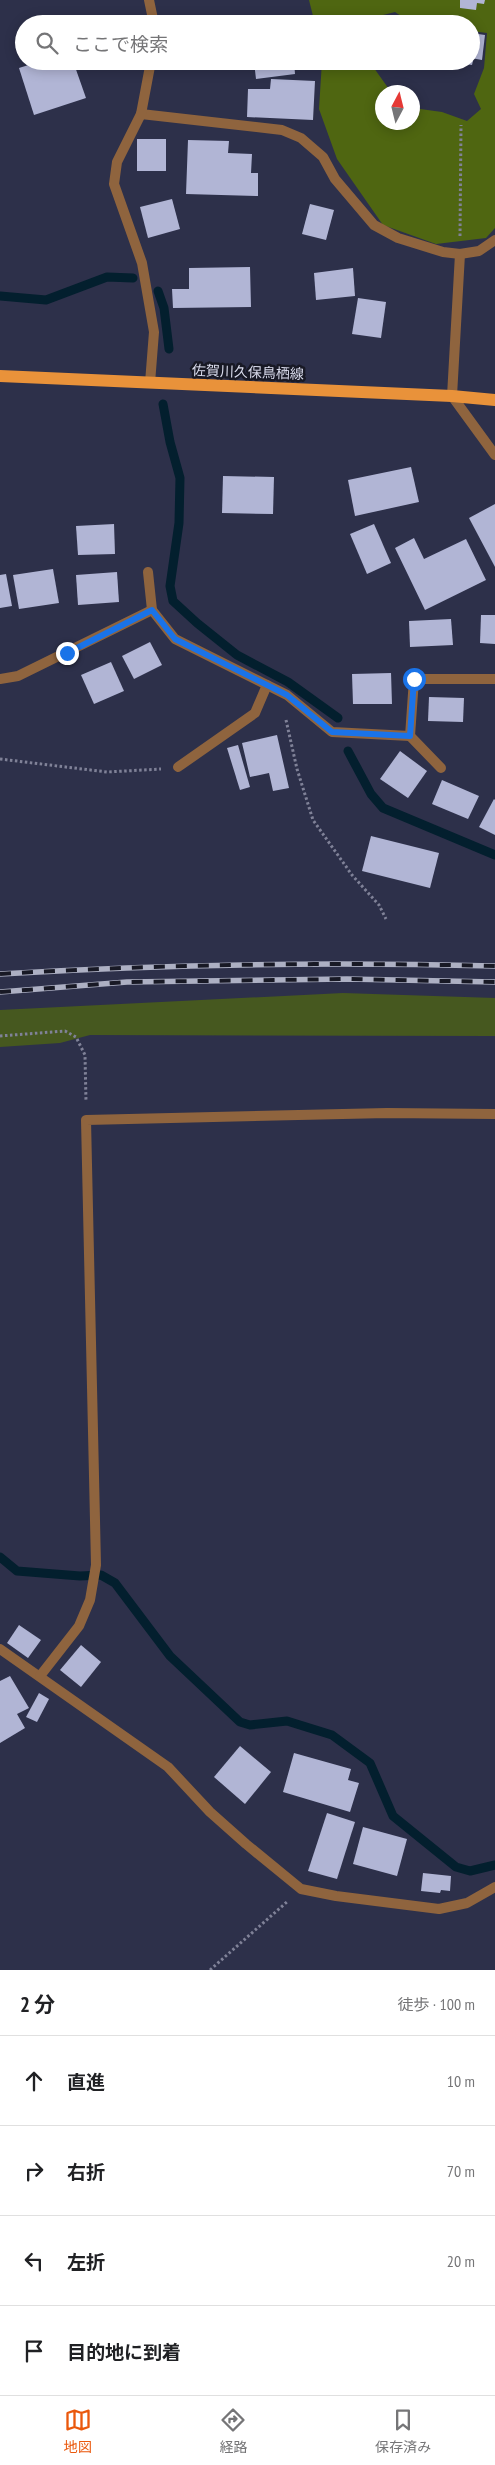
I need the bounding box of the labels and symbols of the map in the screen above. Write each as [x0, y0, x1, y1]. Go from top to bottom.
north arrow [375, 85, 420, 130]
street label: 佐賀川久保鳥栖線 [192, 361, 304, 383]
route end [56, 642, 79, 665]
route start [403, 668, 426, 691]

